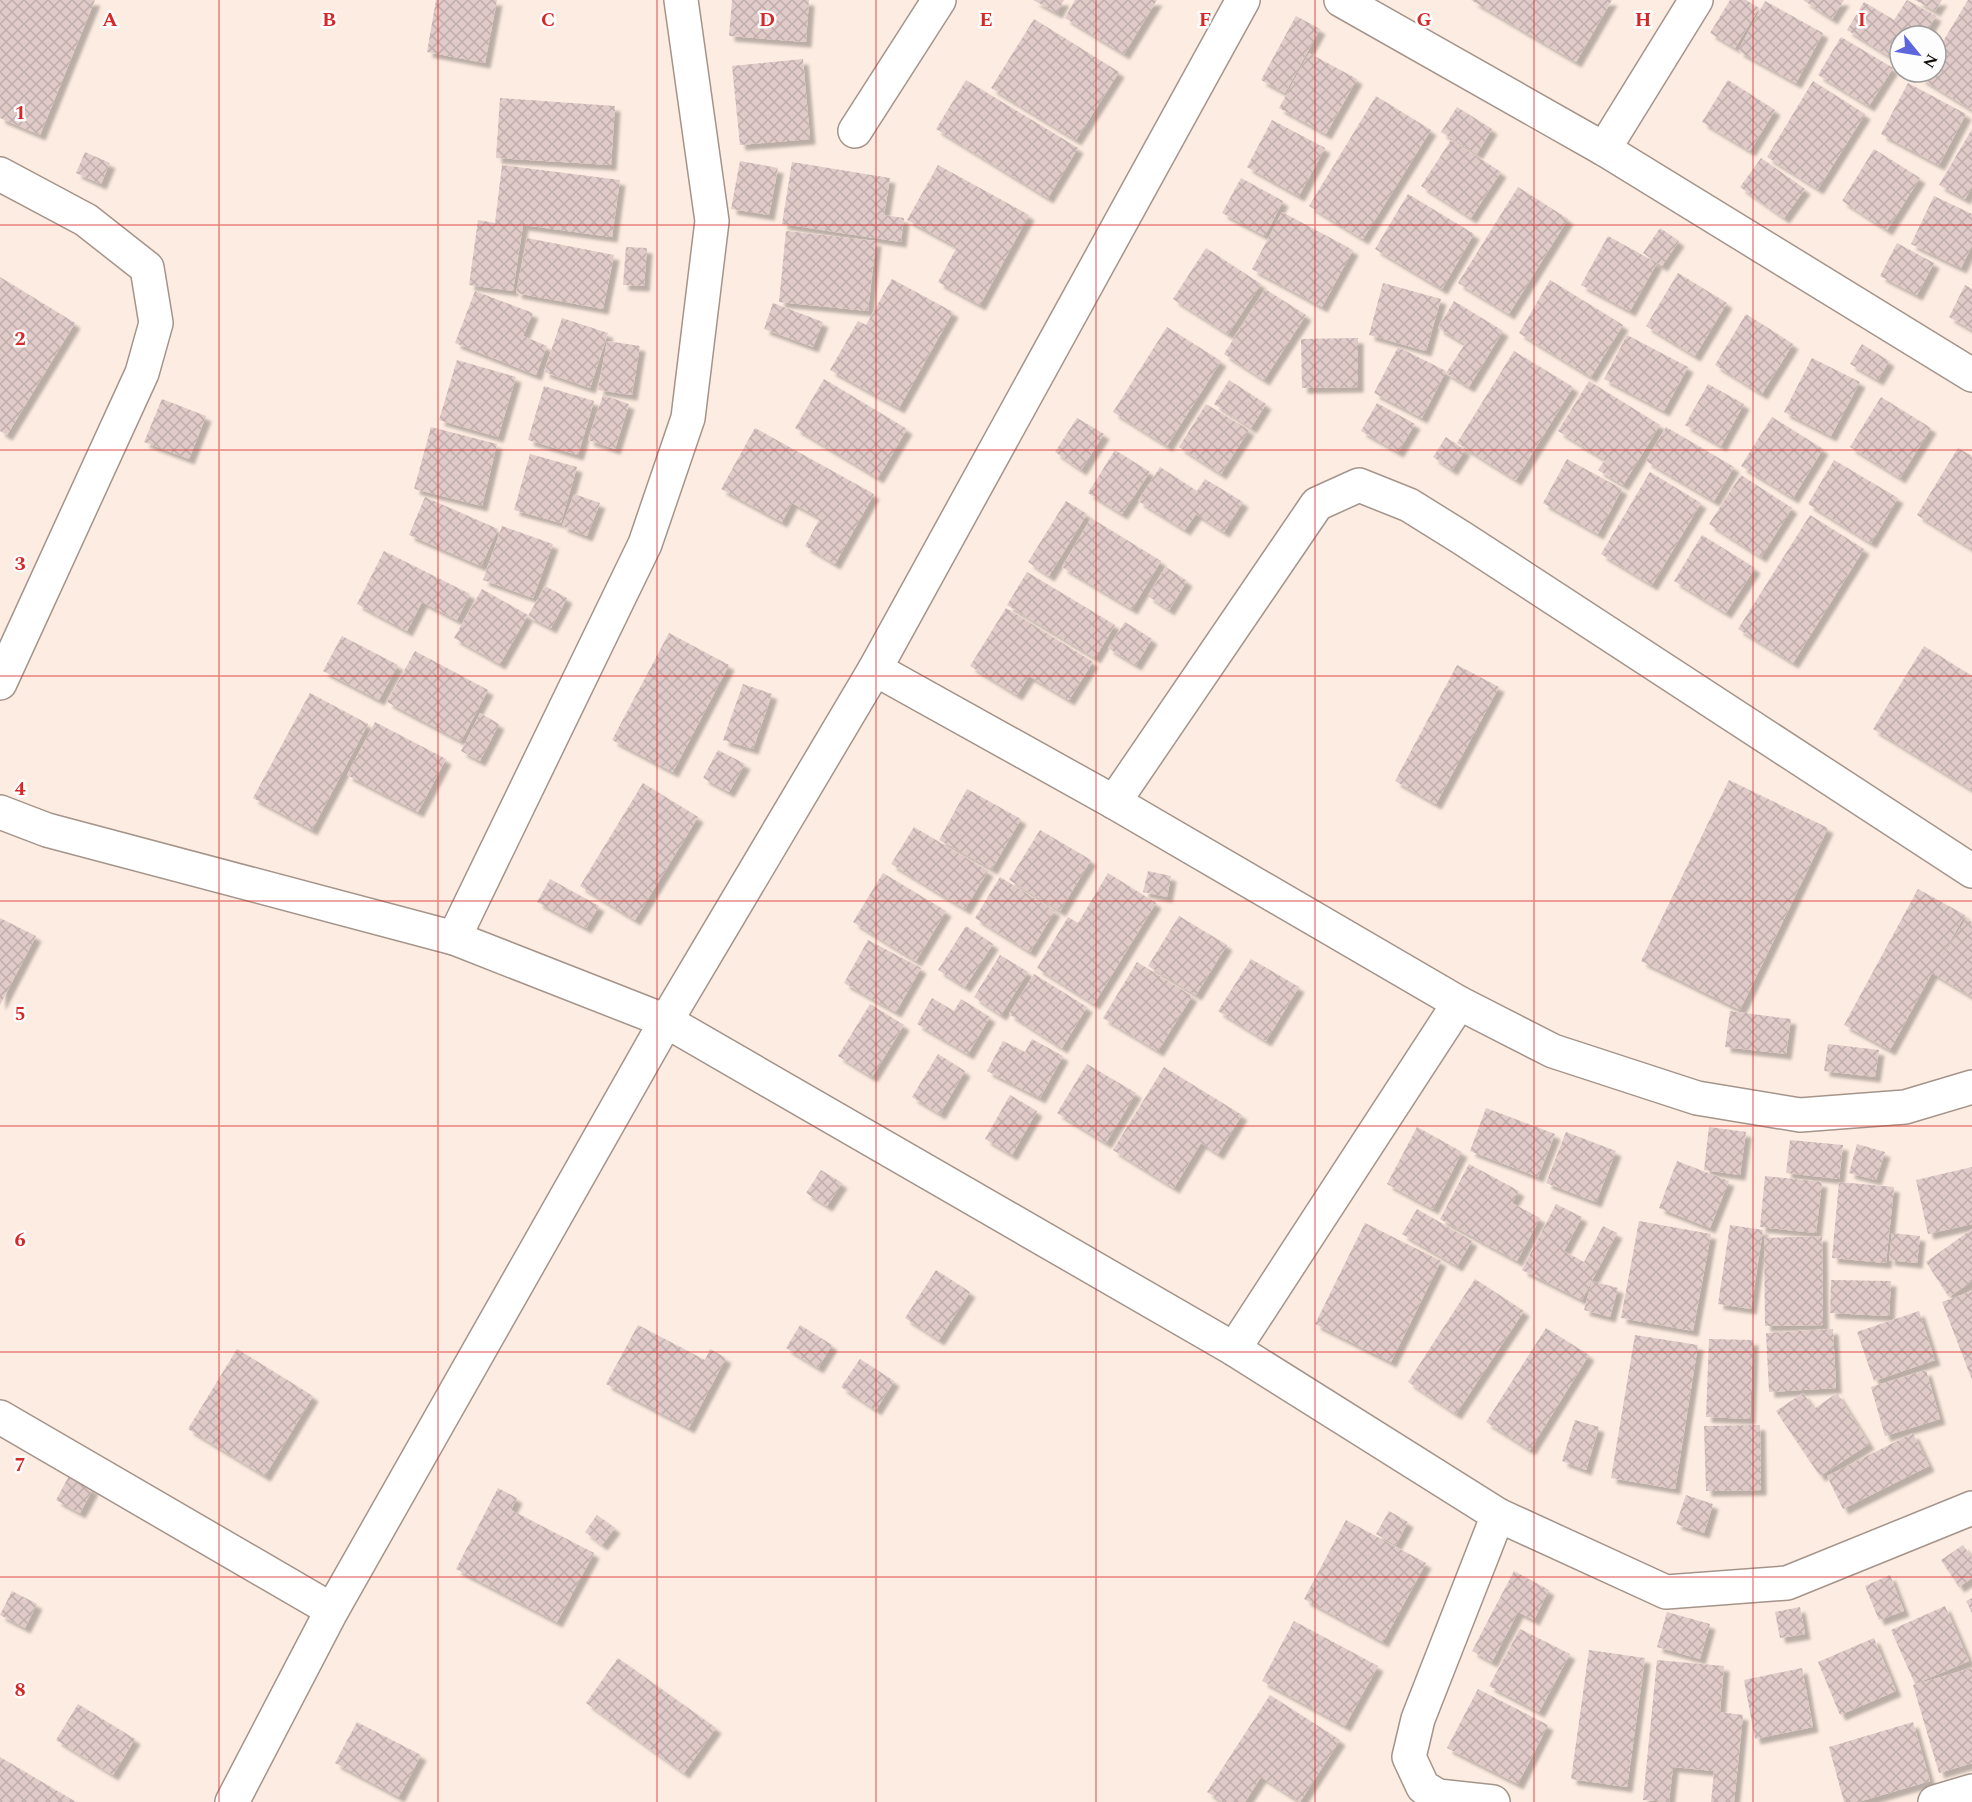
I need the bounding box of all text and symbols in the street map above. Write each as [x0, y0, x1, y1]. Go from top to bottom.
text: A [102, 5, 118, 35]
text: B [322, 5, 336, 35]
text: C [541, 5, 555, 35]
text: D [759, 5, 775, 35]
text: E [979, 5, 993, 35]
text: F [1199, 5, 1211, 35]
text: G [1416, 5, 1432, 35]
text: H [1635, 5, 1651, 35]
text: I [1858, 5, 1866, 35]
north arrow [1888, 24, 1948, 84]
text: N [1916, 49, 1944, 73]
text: 1 [14, 98, 26, 128]
text: 2 [14, 324, 26, 354]
text: 3 [14, 549, 26, 579]
text: 4 [14, 774, 26, 804]
text: 5 [14, 999, 26, 1029]
text: 6 [14, 1225, 26, 1255]
text: 7 [14, 1450, 26, 1480]
text: 8 [14, 1675, 26, 1705]

